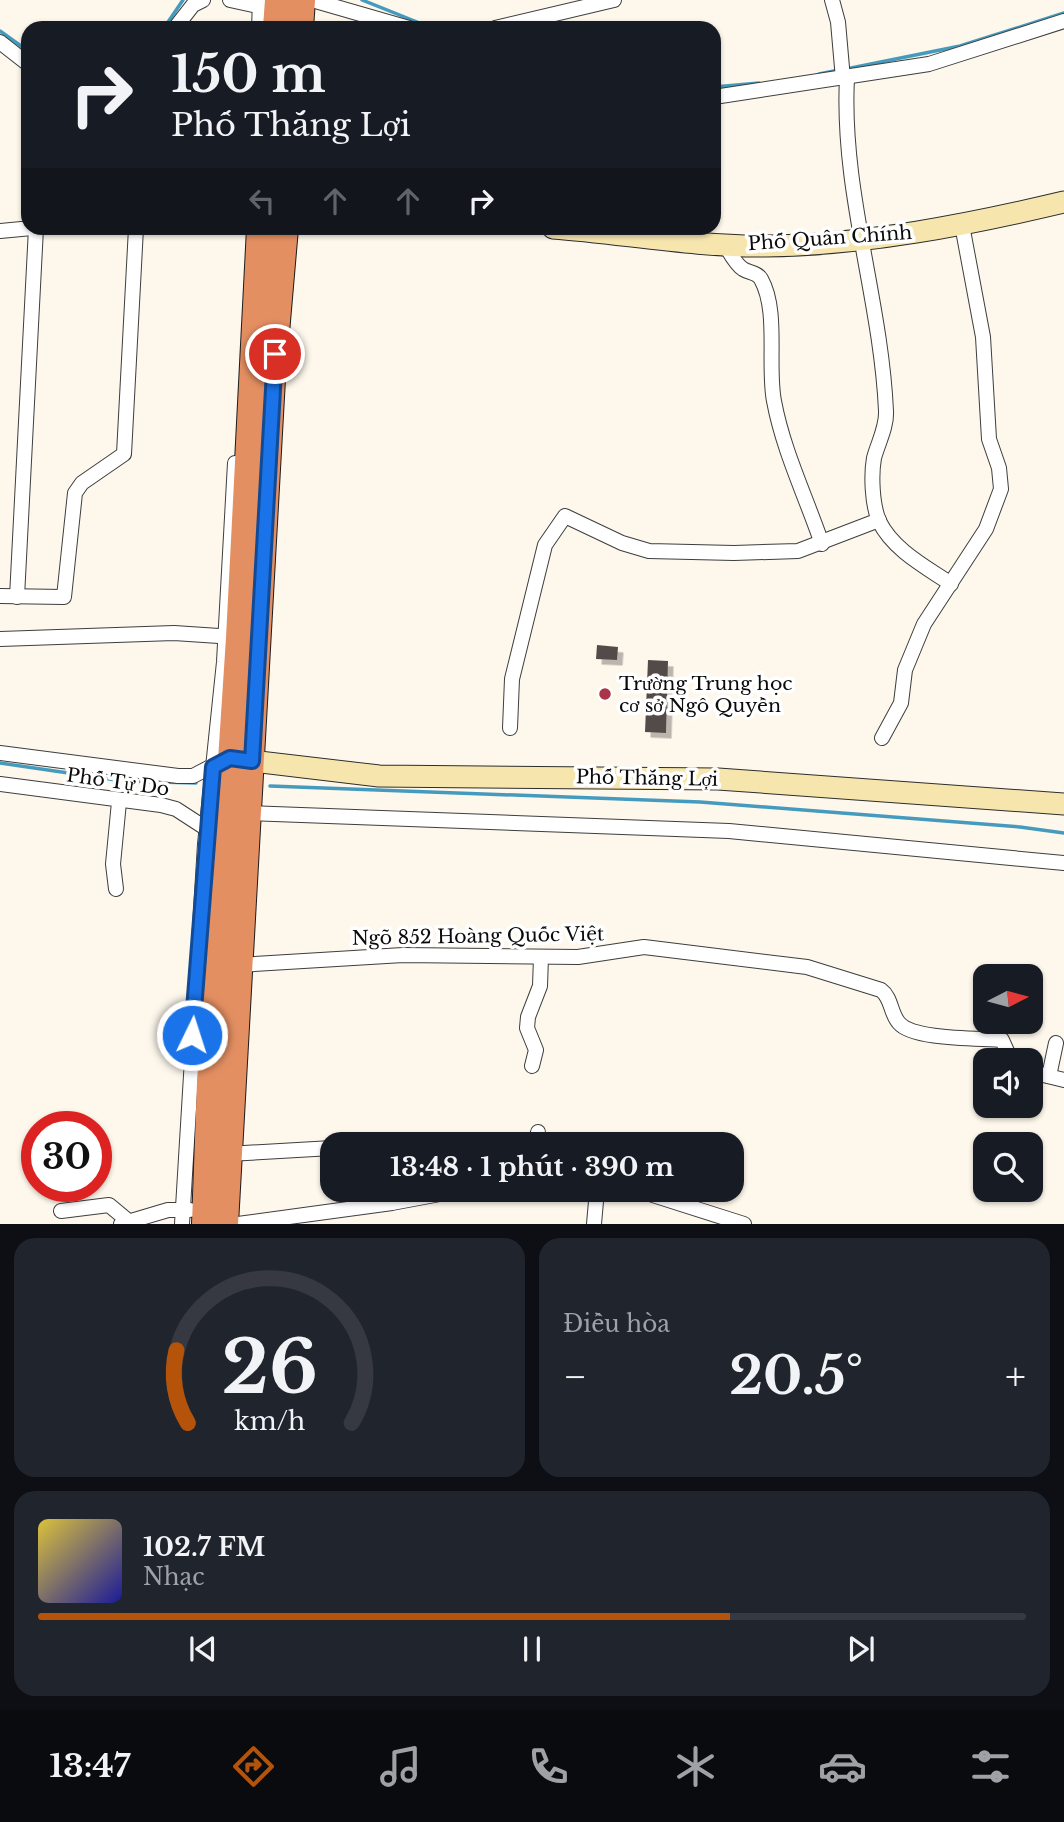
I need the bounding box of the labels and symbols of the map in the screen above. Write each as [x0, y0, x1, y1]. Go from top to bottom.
street label: Phố Quân Chính [747, 221, 913, 255]
pin [245, 324, 305, 384]
place label: Trường Trung học cơ sở Ngô Quyền [619, 672, 793, 717]
marker: Trường Trung học cơ sở Ngô Quyền [597, 686, 613, 702]
street label: Phố Tự Do [65, 763, 171, 801]
street label: Phố Thắng Lợi [576, 765, 719, 791]
street label: Ngõ 852 Hoàng Quốc Việt [352, 922, 605, 950]
north arrow [973, 964, 1043, 1034]
position arrow [155, 998, 229, 1072]
speed limit sign: 30 [21, 1111, 112, 1202]

